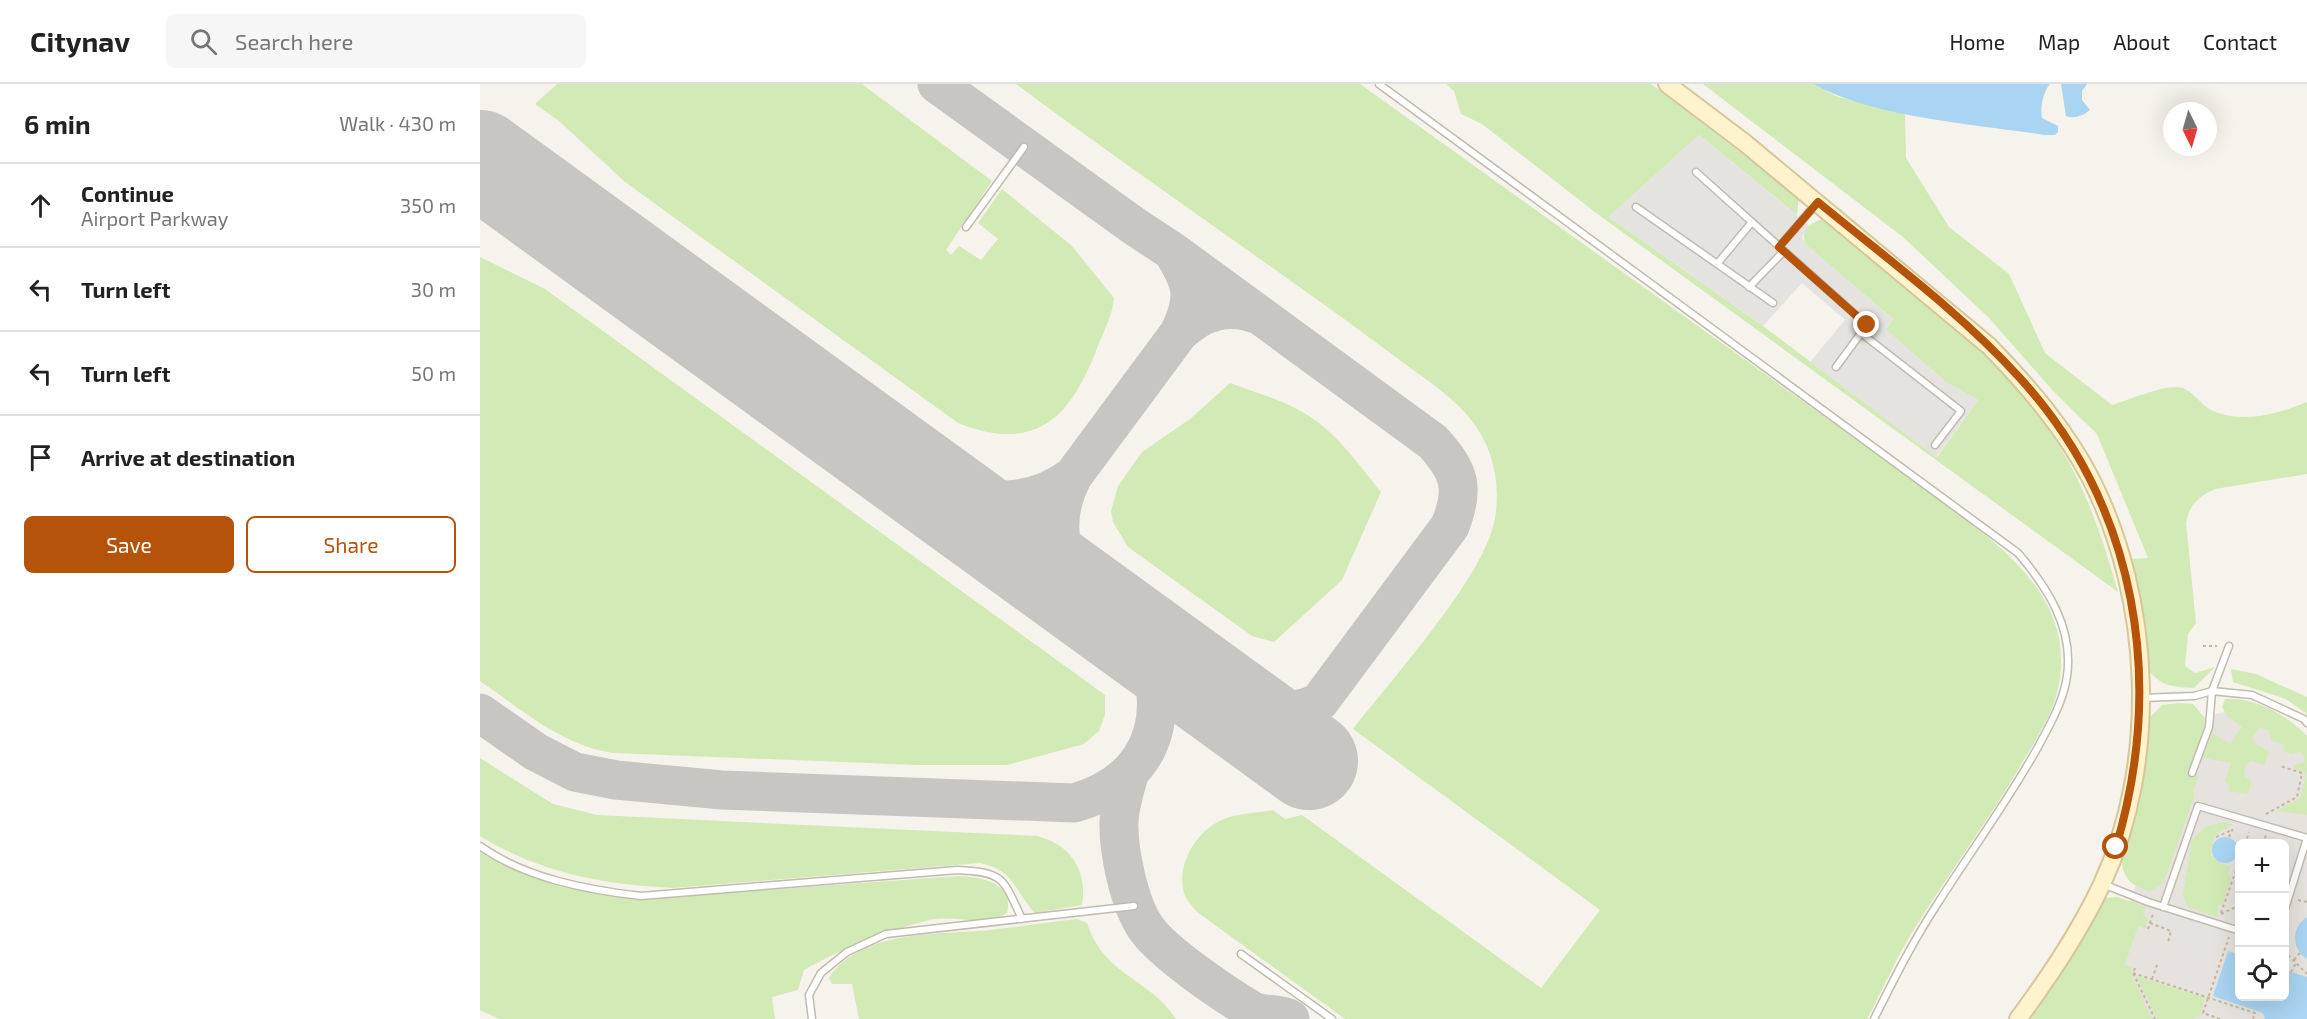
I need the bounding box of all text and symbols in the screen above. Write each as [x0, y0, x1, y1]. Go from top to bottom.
search box [166, 14, 586, 68]
text: Citynav [30, 24, 130, 58]
icon: search [187, 25, 220, 58]
text: Search here [235, 28, 353, 54]
text: Home [1949, 29, 2005, 54]
text: Map [2038, 29, 2080, 54]
text: About [2113, 29, 2170, 54]
text: Contact [2203, 29, 2277, 54]
north arrow [2163, 102, 2217, 156]
text: 6 min [24, 108, 91, 139]
text: Walk · 430 m [339, 111, 456, 135]
text: Continue [81, 180, 174, 206]
icon: ahead [24, 189, 57, 222]
text: 350 m [400, 193, 456, 217]
text: Airport Parkway [81, 206, 228, 230]
icon: left [24, 273, 57, 306]
text: Turn left [81, 276, 170, 302]
text: 30 m [411, 277, 456, 301]
route end [1853, 311, 1879, 337]
icon: left [24, 357, 57, 390]
text: Turn left [81, 360, 170, 386]
text: 50 m [411, 361, 456, 385]
icon: arrive [24, 441, 57, 474]
text: Arrive at destination [81, 444, 295, 470]
button: Save [24, 516, 234, 573]
button: Share [246, 516, 456, 573]
route start [2102, 833, 2128, 859]
map controls [2235, 839, 2289, 1001]
button: + [2235, 839, 2289, 893]
button: − [2235, 893, 2289, 947]
button: locate [2235, 947, 2289, 1001]

